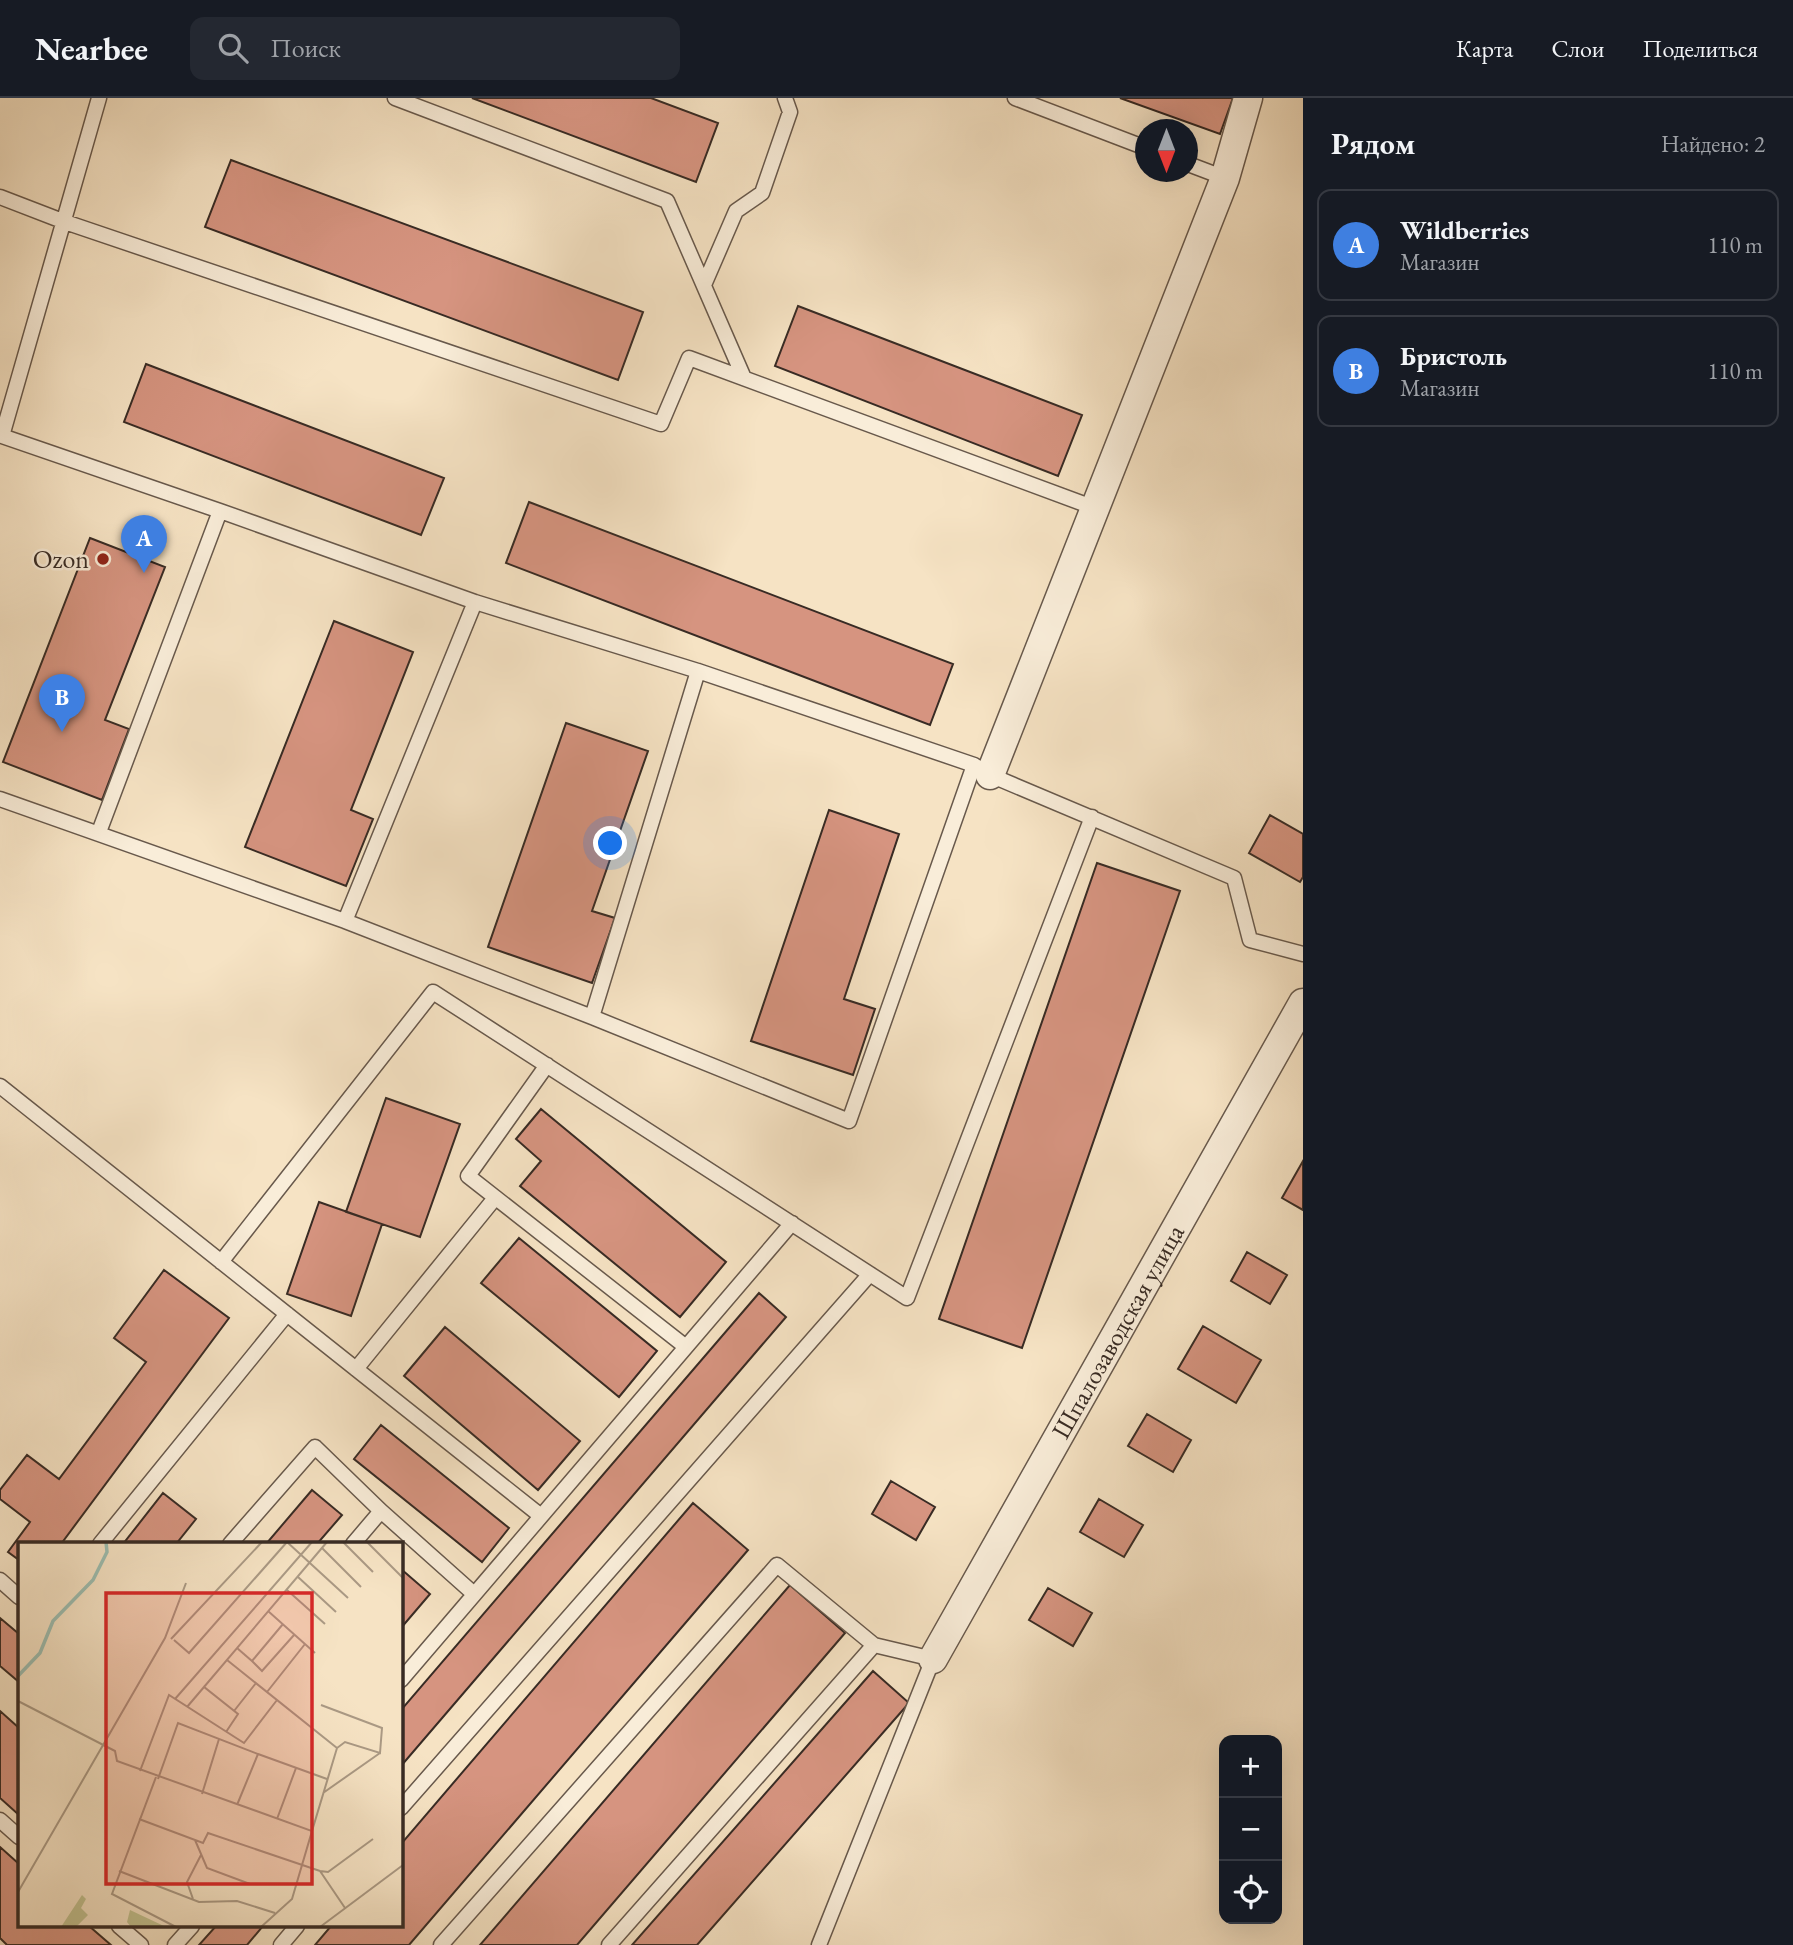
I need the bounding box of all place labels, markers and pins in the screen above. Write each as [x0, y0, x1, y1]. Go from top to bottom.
pin: A [121, 515, 167, 573]
place label: Ozon [33, 542, 89, 576]
marker: Ozon [95, 551, 111, 567]
pin: B [39, 674, 85, 732]

